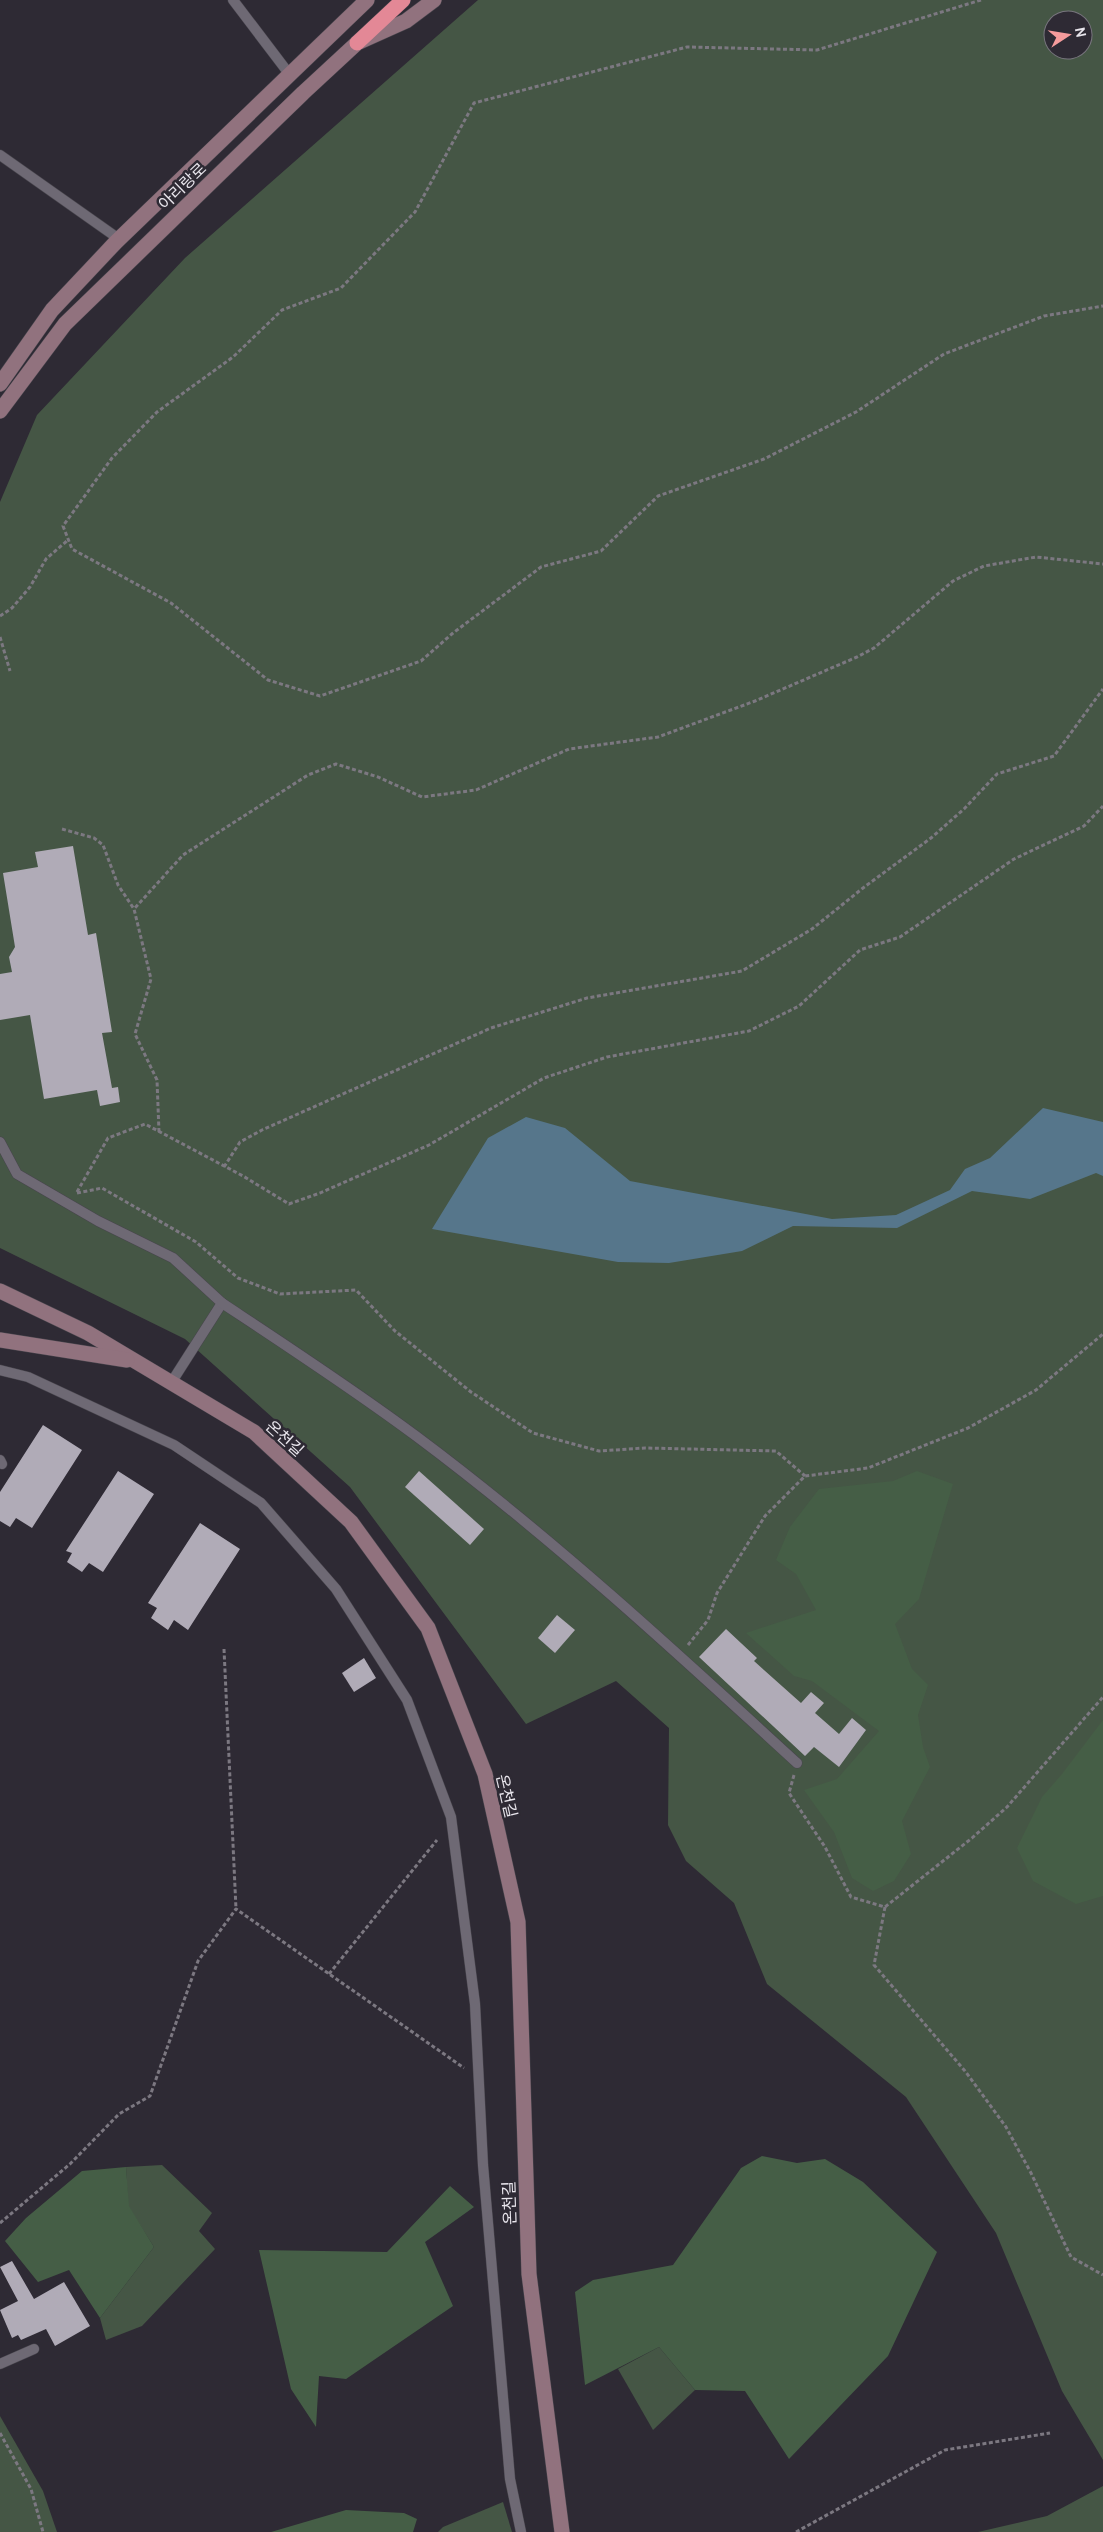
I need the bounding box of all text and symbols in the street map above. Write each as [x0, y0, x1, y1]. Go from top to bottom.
north arrow [1043, 10, 1093, 60]
text: N [1071, 26, 1091, 39]
street label: 아리랑로 [155, 159, 210, 214]
street label: 온천길 [262, 1417, 307, 1460]
street label: 온천길 [492, 1772, 521, 1820]
street label: 온천길 [499, 2181, 520, 2225]

